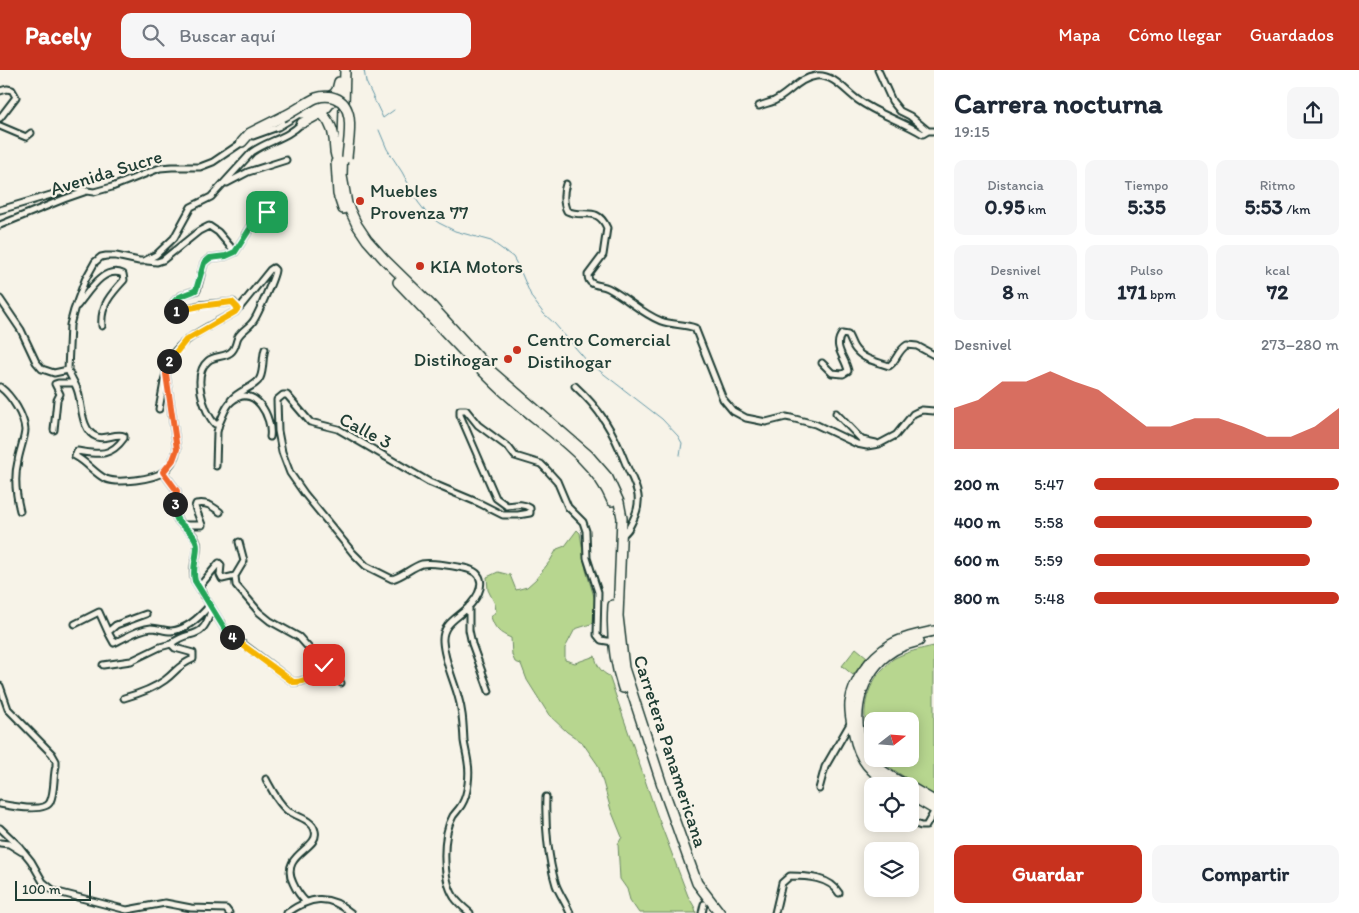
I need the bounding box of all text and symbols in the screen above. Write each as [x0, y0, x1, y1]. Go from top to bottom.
search box [121, 13, 471, 58]
text: Pacely [25, 21, 91, 50]
icon: search [139, 21, 167, 49]
text: Buscar aquí [179, 24, 275, 47]
text: Mapa [1059, 24, 1100, 46]
text: Cómo llegar [1128, 24, 1222, 46]
text: Guardados [1250, 24, 1334, 46]
text: Carrera nocturna [954, 86, 1163, 120]
button: share [1287, 87, 1339, 139]
text: 19:15 [954, 122, 990, 141]
street label: Avenida Sucre [48, 145, 165, 200]
text: Distancia [987, 177, 1044, 194]
text: Tiempo [1125, 177, 1168, 194]
text: Ritmo [1260, 177, 1295, 194]
place label: Muebles Provenza 77 [370, 179, 469, 224]
pin [246, 191, 288, 233]
text: 0.95 [985, 194, 1025, 219]
text: 5:35 [1127, 194, 1166, 219]
text: 5:53 [1244, 194, 1283, 219]
marker: Muebles Provenza 77 [354, 195, 366, 207]
icon: arrive [253, 198, 281, 226]
text: km [1025, 201, 1046, 218]
text: /km [1283, 201, 1311, 218]
place label: KIA Motors [430, 255, 523, 278]
marker: KIA Motors [414, 260, 426, 272]
text: Desnivel [990, 262, 1041, 279]
text: Pulso [1130, 262, 1163, 279]
text: kcal [1265, 262, 1290, 279]
text: 8 [1002, 279, 1014, 304]
text: 171 [1117, 279, 1147, 304]
text: 72 [1267, 279, 1288, 304]
text: m [1014, 286, 1029, 303]
text: bpm [1147, 286, 1176, 303]
pin: 1 [164, 298, 188, 324]
text: 1 [173, 303, 180, 320]
place label: Centro Comercial Distihogar [527, 328, 671, 373]
text: Desnivel [954, 335, 1012, 354]
text: 273–280 m [1261, 335, 1339, 354]
marker: Centro Comercial Distihogar [511, 344, 523, 356]
pin: 2 [156, 348, 182, 374]
place label: Distihogar [414, 348, 499, 371]
text: 2 [166, 353, 173, 370]
marker: Distihogar [502, 353, 514, 365]
street label: Calle 3 [335, 407, 396, 454]
text: 200 m [954, 475, 999, 494]
text: 5:47 [1034, 475, 1064, 494]
pin: 3 [162, 492, 188, 516]
text: 3 [172, 496, 179, 513]
text: 400 m [954, 513, 1000, 532]
text: 5:58 [1034, 513, 1064, 532]
text: 600 m [954, 551, 999, 570]
text: 5:59 [1034, 551, 1063, 570]
text: 800 m [954, 589, 1000, 608]
text: 5:48 [1034, 589, 1065, 608]
pin: 4 [220, 624, 244, 650]
text: 4 [228, 629, 237, 646]
pin [303, 644, 345, 686]
icon: check [310, 651, 338, 679]
street label: Carretera Panamericana [629, 652, 713, 850]
north arrow [864, 712, 919, 768]
map controls [864, 712, 919, 897]
button: locate [864, 777, 919, 832]
button: layers [864, 842, 919, 897]
button: Guardar [954, 845, 1142, 903]
button: Compartir [1152, 845, 1339, 903]
scale bar [15, 878, 91, 901]
text: 100 m [22, 881, 61, 898]

